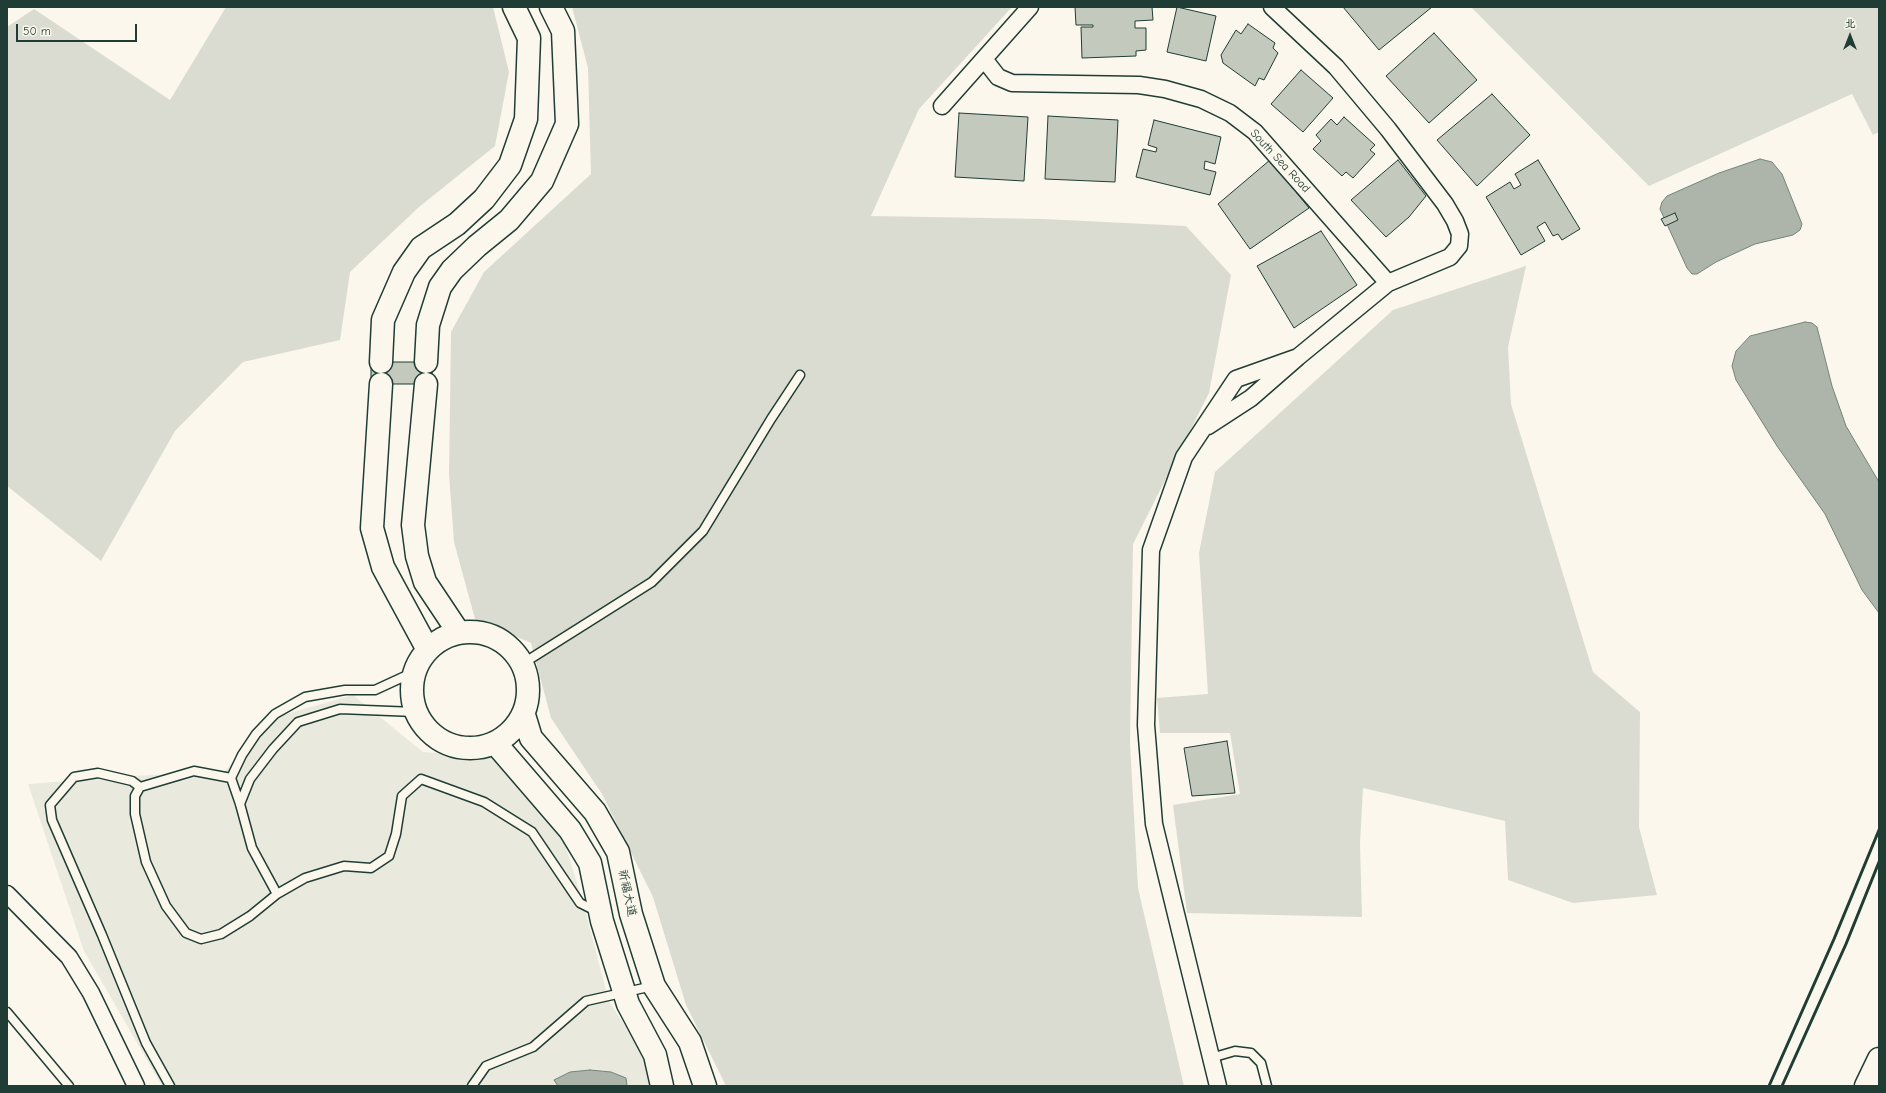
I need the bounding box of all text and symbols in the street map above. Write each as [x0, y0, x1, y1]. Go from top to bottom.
scale bar [18, 16, 139, 42]
north arrow [1830, 16, 1870, 56]
text: 北 [1845, 17, 1856, 30]
text: 50 m [23, 24, 51, 38]
street label: South Sea Road [1247, 126, 1313, 196]
street label: 祈福大道 [615, 868, 639, 918]

